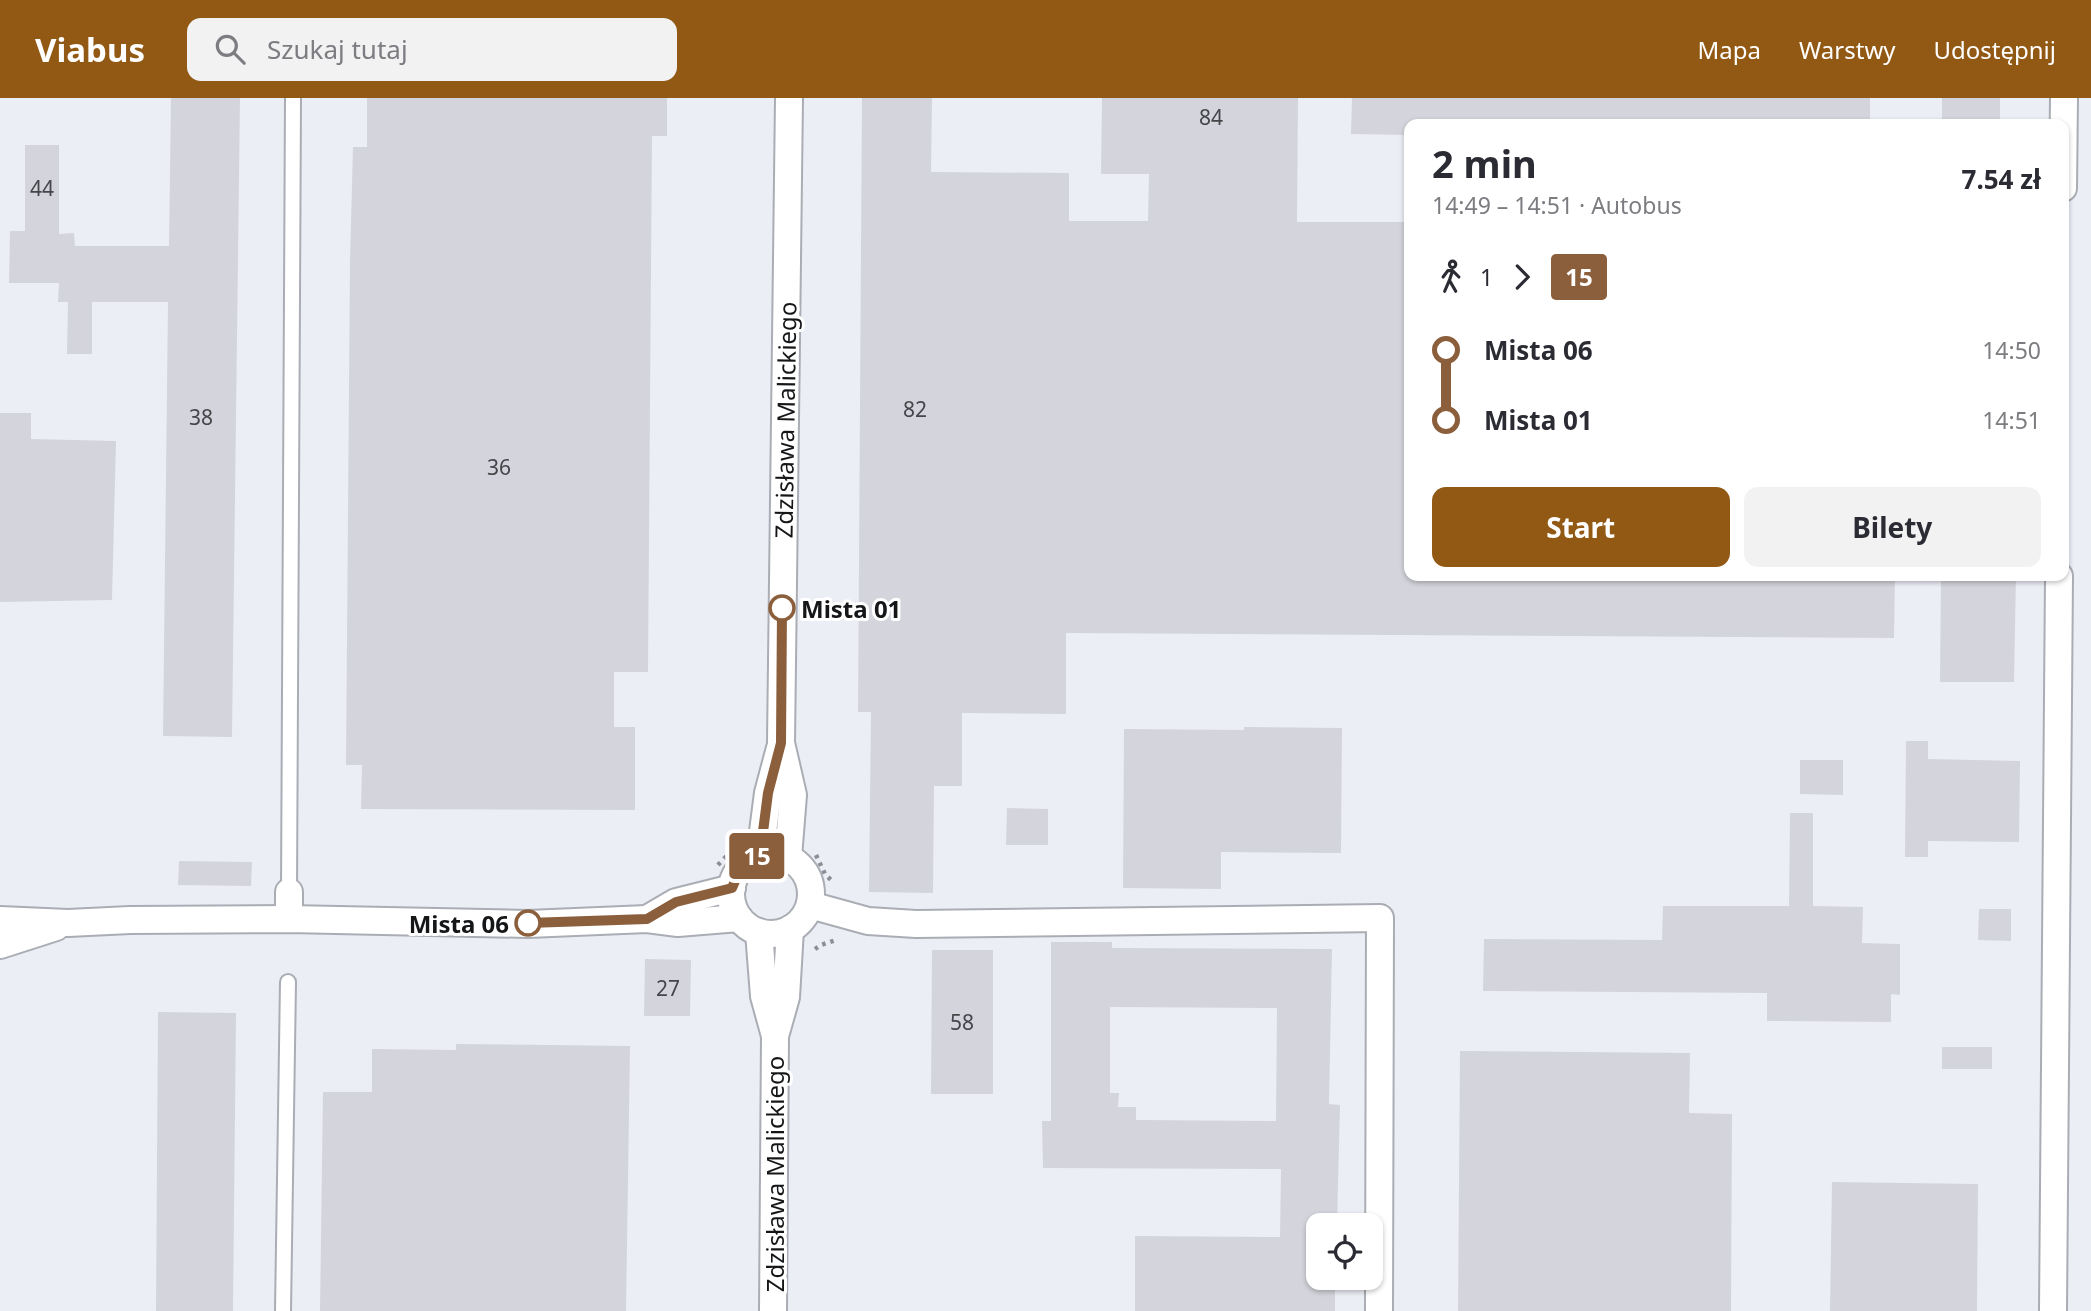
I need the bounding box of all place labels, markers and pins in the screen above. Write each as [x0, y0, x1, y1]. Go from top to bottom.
place label: Mista 01 [801, 592, 901, 625]
marker: Mista 01 [769, 595, 795, 621]
place label: Mista 06 [409, 907, 509, 940]
marker: Mista 06 [515, 910, 541, 936]

